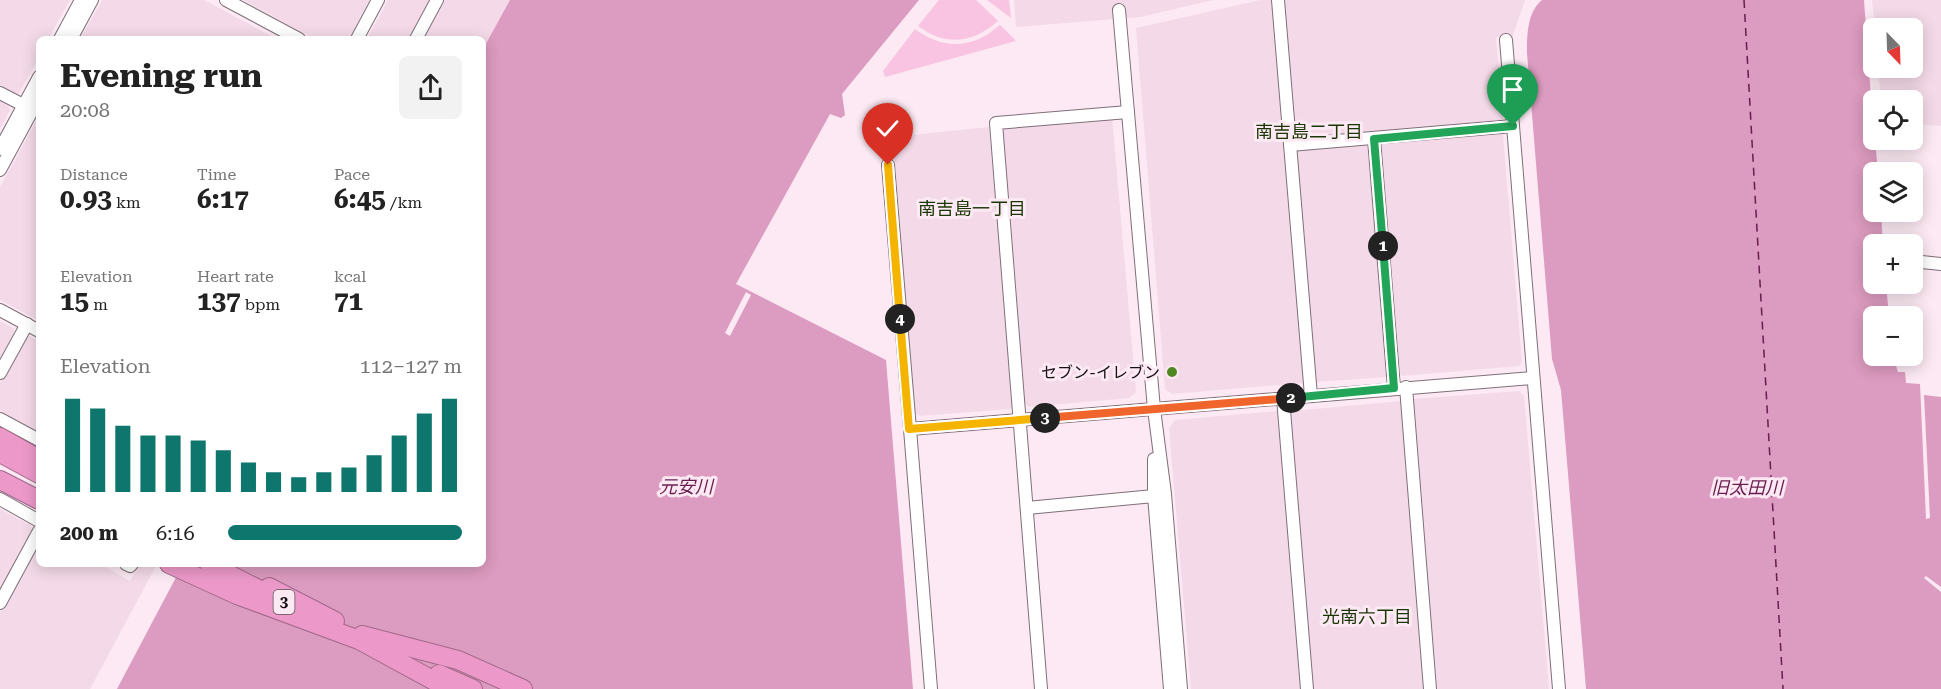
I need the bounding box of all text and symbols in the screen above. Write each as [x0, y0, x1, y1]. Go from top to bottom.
north arrow [1863, 18, 1923, 78]
map controls [1863, 18, 1923, 366]
text: Evening run [60, 56, 262, 95]
button: share [399, 56, 462, 119]
pin [1487, 64, 1538, 126]
icon: arrive [1496, 73, 1529, 106]
button: locate [1863, 90, 1923, 150]
text: 20:08 [60, 98, 110, 122]
pin [862, 103, 913, 165]
icon: check [871, 112, 904, 145]
district label: 南吉島二丁目 [1255, 121, 1363, 142]
button: layers [1863, 162, 1923, 222]
text: Distance [60, 165, 128, 184]
text: Time [197, 165, 236, 184]
text: Pace [334, 165, 370, 184]
text: 0.93 [60, 184, 112, 214]
text: 6:17 [197, 184, 249, 214]
text: 6:45 [334, 184, 386, 214]
text: km [112, 193, 141, 212]
text: /km [386, 193, 422, 212]
district label: 南吉島一丁目 [918, 198, 1026, 219]
pin: 1 [1368, 231, 1398, 261]
button: + [1863, 234, 1923, 294]
text: 1 [1379, 236, 1387, 255]
text: Elevation [60, 267, 133, 286]
text: Heart rate [197, 267, 274, 286]
text: kcal [334, 267, 366, 286]
text: 15 [60, 286, 89, 316]
text: 137 [197, 286, 241, 316]
text: 71 [334, 286, 363, 316]
text: m [89, 295, 108, 314]
text: bpm [241, 295, 280, 314]
pin: 4 [885, 304, 915, 334]
button: − [1863, 306, 1923, 366]
text: 4 [896, 309, 904, 328]
text: Elevation [60, 354, 151, 378]
text: 112–127 m [359, 354, 462, 378]
place label: セブン-イレブン [1041, 363, 1160, 382]
marker: セブン-イレブン [1165, 365, 1179, 379]
pin: 2 [1276, 383, 1306, 413]
text: 2 [1287, 388, 1295, 407]
pin: 3 [1030, 403, 1060, 433]
text: 3 [1041, 408, 1049, 427]
water label: 元安川 [659, 476, 715, 497]
water label: 旧太田川 [1711, 477, 1785, 498]
text: 200 m [60, 521, 118, 545]
text: 6:16 [156, 521, 195, 545]
road number: 3 [274, 590, 294, 614]
district label: 光南六丁目 [1322, 606, 1412, 627]

